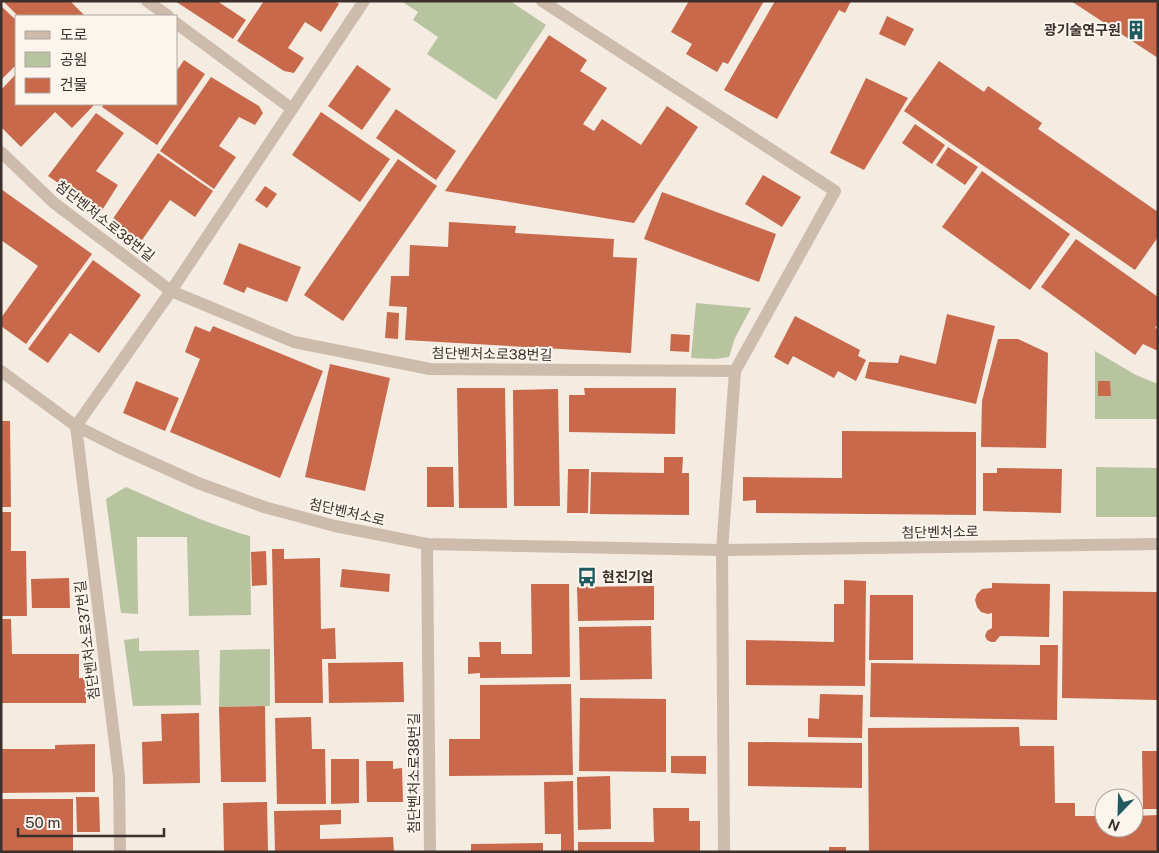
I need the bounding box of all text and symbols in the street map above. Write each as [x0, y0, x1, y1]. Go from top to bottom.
legend [15, 15, 178, 105]
building icon: 광기술연구원 [1125, 19, 1147, 41]
place label: 광기술연구원 [1044, 22, 1121, 38]
text: 도로 [60, 26, 88, 43]
text: 공원 [60, 51, 88, 68]
text: 건물 [60, 76, 88, 93]
street label: 첨단벤처소로38번길 [52, 177, 158, 265]
street label: 첨단벤처소로38번길 [431, 345, 553, 363]
street label: 첨단벤처소로 [308, 496, 387, 529]
street label: 첨단벤처소로 [901, 523, 979, 541]
bus stop icon: 현진기업 [576, 566, 598, 588]
place label: 현진기업 [602, 569, 654, 585]
street label: 첨단벤처소로37번길 [72, 579, 102, 701]
street label: 첨단벤처소로38번길 [406, 713, 422, 833]
north arrow [1094, 788, 1144, 838]
scale bar [18, 806, 164, 838]
text: 50 m [25, 814, 60, 831]
text: N [1106, 815, 1122, 834]

